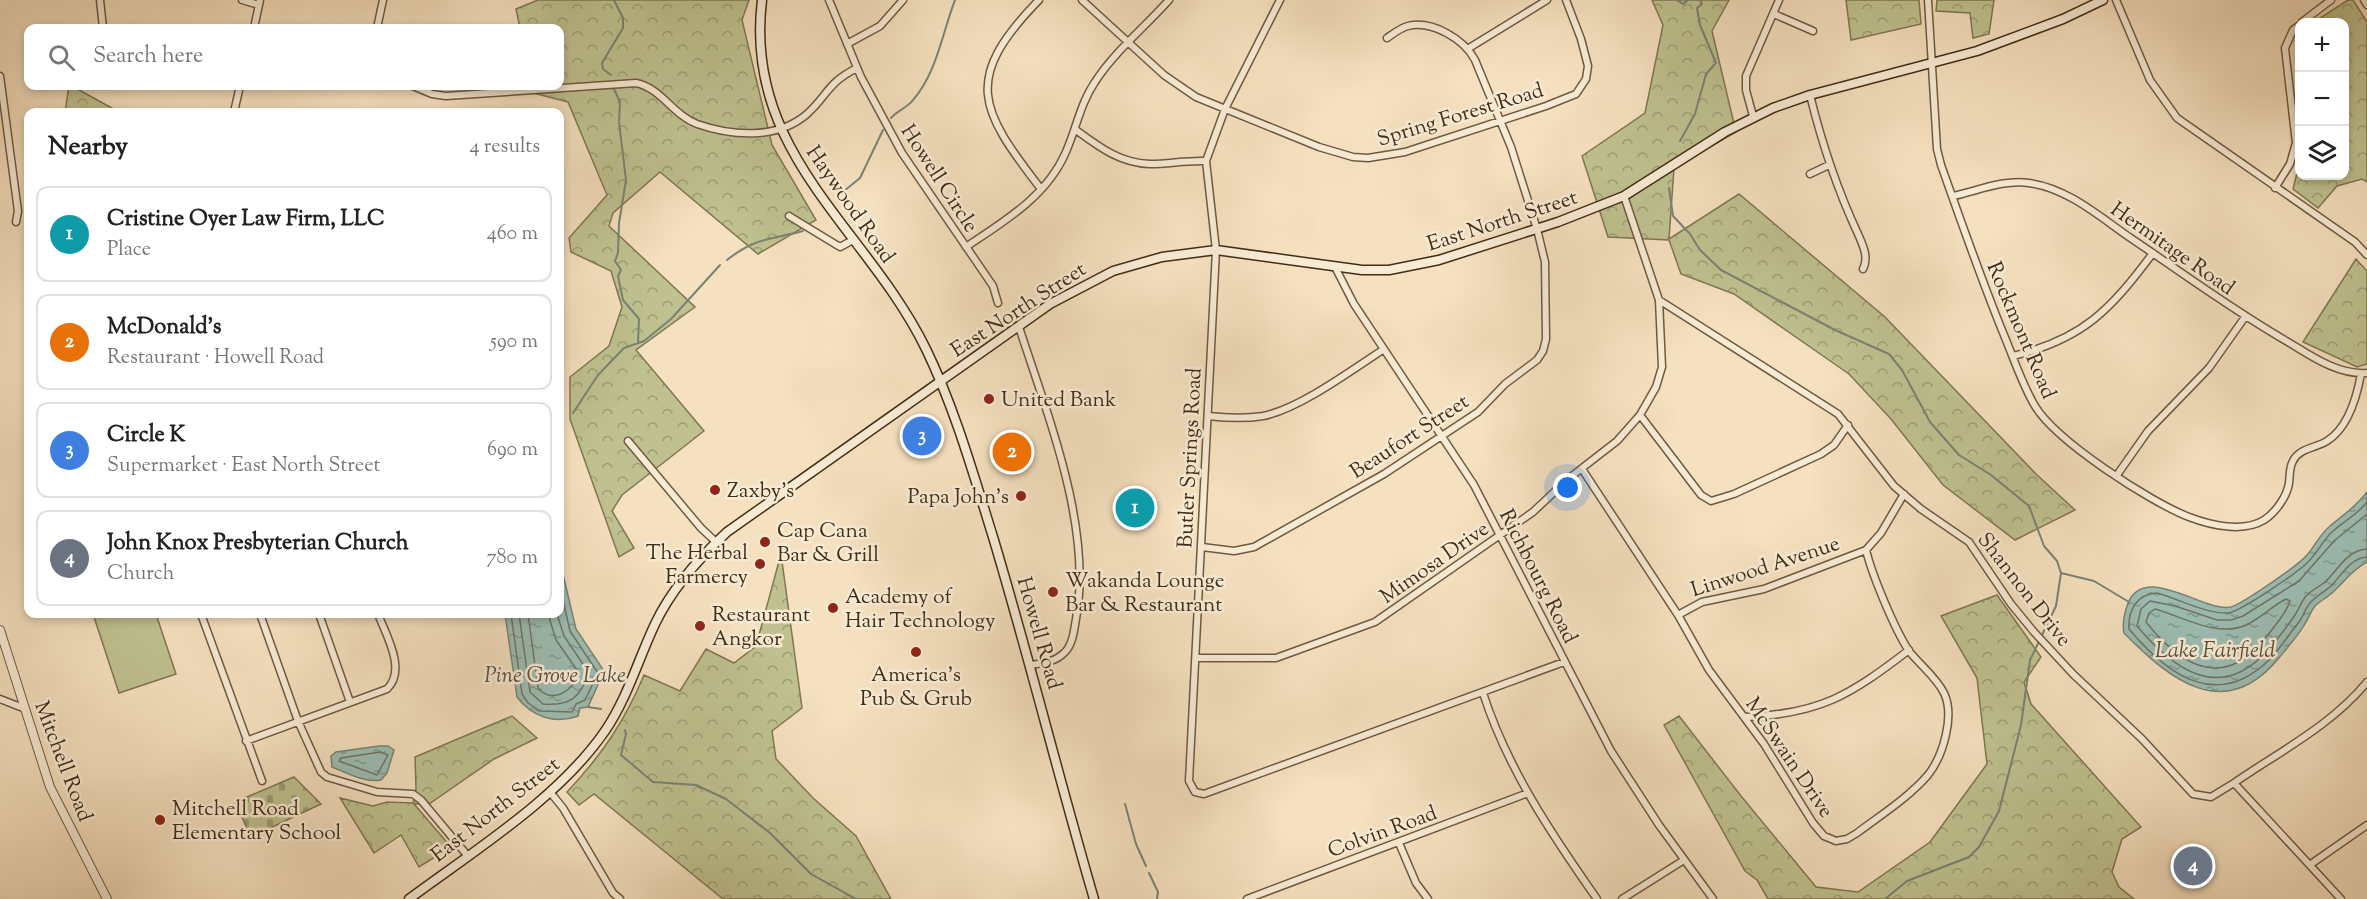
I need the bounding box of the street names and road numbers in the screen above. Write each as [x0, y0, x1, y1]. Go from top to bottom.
street label: Spring Forest Road [1374, 76, 1548, 155]
street label: Howell Circle [892, 119, 985, 239]
street label: Haywood Road [797, 140, 901, 270]
street label: East North Street [1424, 183, 1582, 260]
street label: Hermitage Road [2104, 196, 2240, 304]
street label: East North Street [945, 256, 1093, 366]
street label: Rockmont Road [1978, 257, 2063, 404]
street label: Butler Springs Road [1171, 367, 1211, 549]
street label: Beaufort Street [1345, 388, 1476, 487]
street label: Richbourg Road [1490, 504, 1584, 649]
street label: Mimosa Drive [1375, 515, 1496, 612]
street label: Shannon Drive [1969, 527, 2078, 654]
street label: Linwood Avenue [1687, 530, 1844, 606]
street label: Howell Road [1008, 574, 1068, 693]
street label: McSwain Drive [1737, 692, 1840, 824]
street label: Mitchell Road [25, 697, 99, 826]
street label: East North Street [425, 751, 567, 871]
street label: Colvin Road [1324, 799, 1442, 867]

